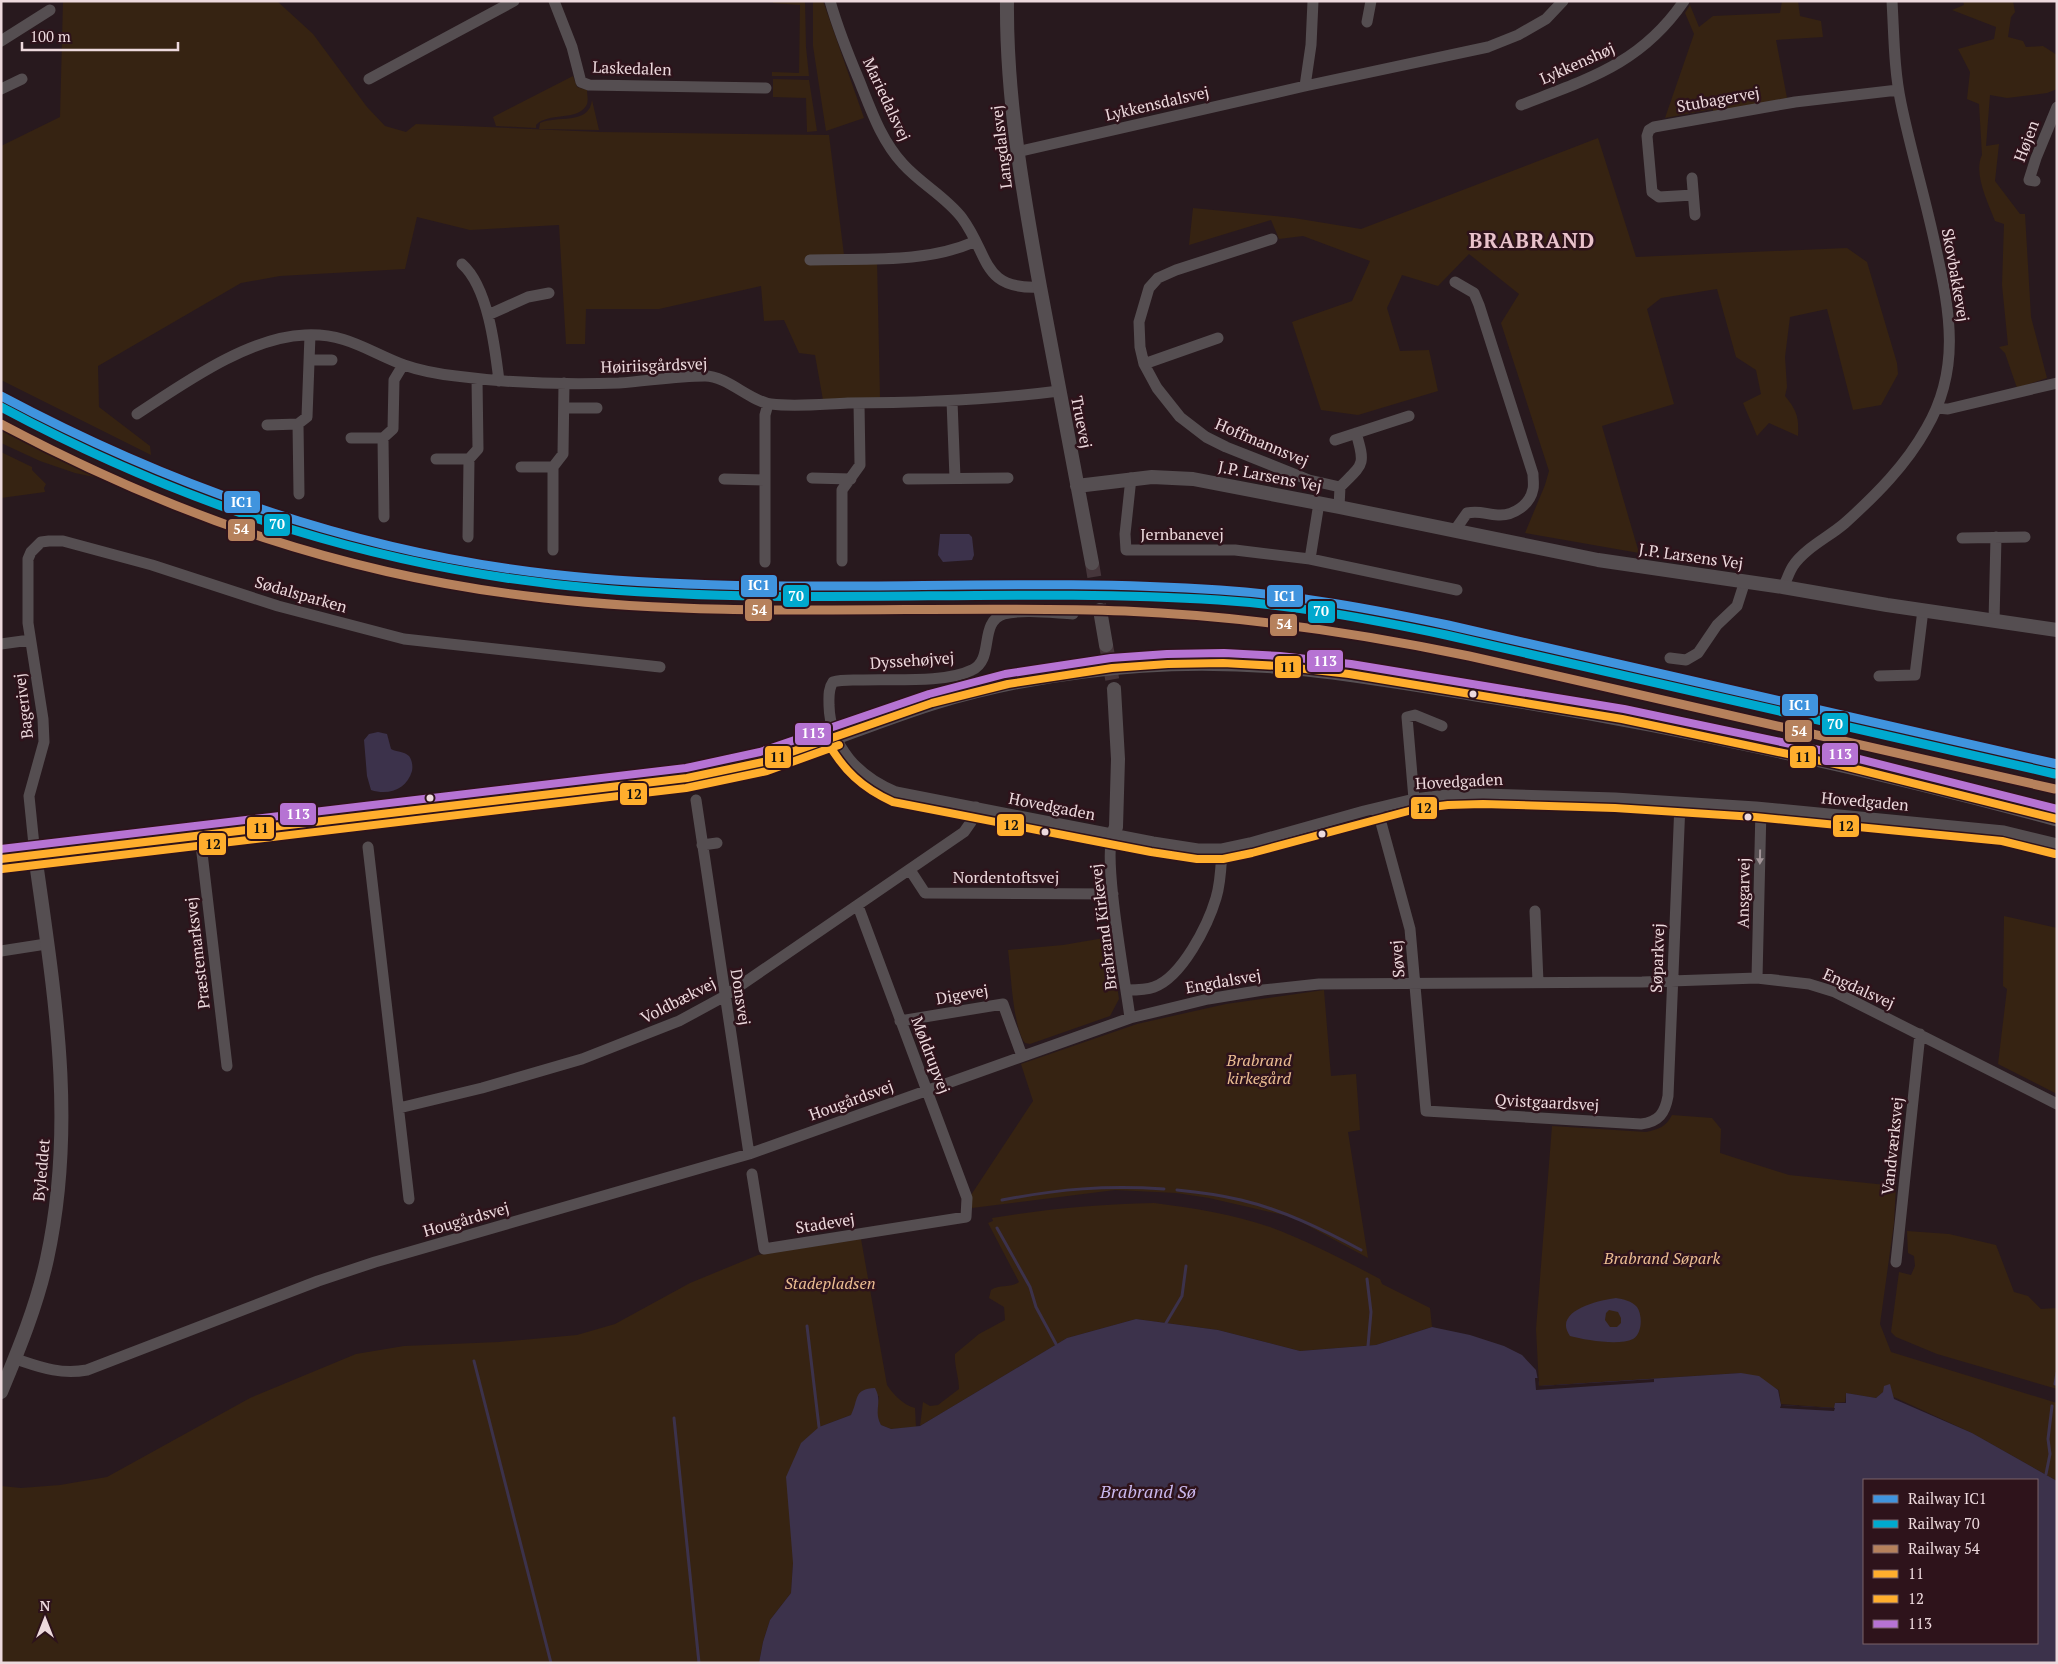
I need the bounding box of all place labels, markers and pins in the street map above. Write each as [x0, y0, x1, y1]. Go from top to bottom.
unlabelled marker [1468, 689, 1478, 699]
unlabelled marker [425, 793, 435, 803]
unlabelled marker [1743, 812, 1753, 822]
unlabelled marker [1040, 827, 1050, 837]
unlabelled marker [1317, 829, 1327, 839]

